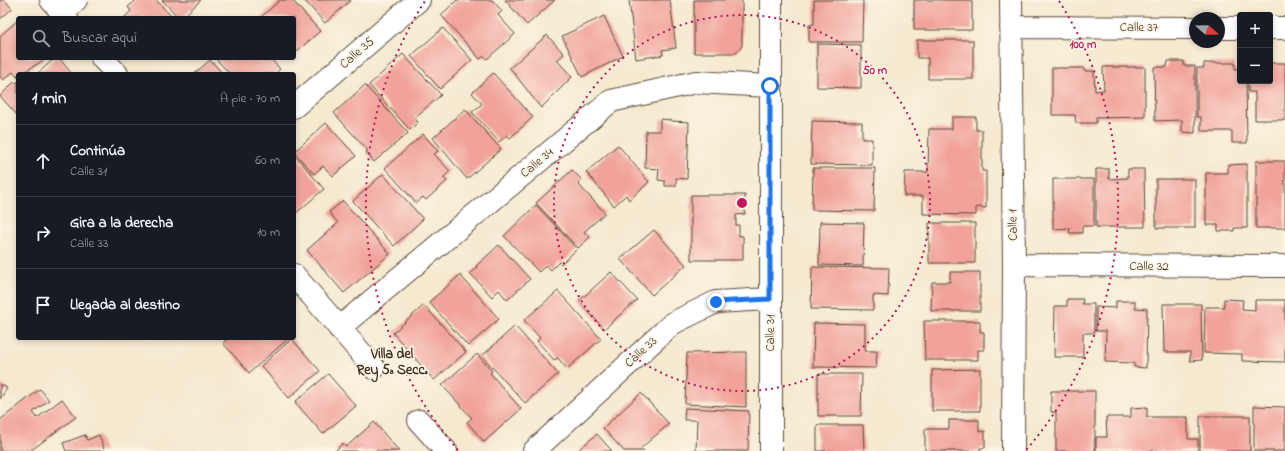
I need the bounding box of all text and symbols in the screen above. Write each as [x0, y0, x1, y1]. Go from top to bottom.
north arrow [1189, 12, 1225, 48]
map controls [1237, 12, 1273, 84]
button: + [1237, 12, 1273, 48]
search box [16, 16, 296, 60]
street label: Calle 37 [1120, 18, 1159, 37]
icon: search [30, 27, 52, 49]
text: Buscar aquí [62, 27, 137, 49]
street label: Calle 35 [336, 32, 379, 73]
text: 100 m [1070, 36, 1097, 54]
button: − [1237, 48, 1273, 84]
text: 50 m [863, 62, 888, 80]
route start [761, 77, 779, 95]
text: 1 min [32, 86, 66, 111]
text: A pie · 70 m [220, 89, 280, 108]
text: Continúa [70, 140, 125, 162]
street label: Calle 34 [516, 143, 558, 183]
icon: ahead [32, 150, 54, 172]
text: 60 m [255, 151, 280, 170]
text: Calle 31 [70, 162, 107, 181]
centre of rings [735, 196, 749, 210]
street label: Calle 1 [1003, 209, 1023, 241]
text: Gira a la derecha [70, 212, 173, 234]
icon: right [32, 222, 54, 244]
text: 10 m [257, 223, 280, 242]
text: Calle 33 [70, 234, 108, 253]
street label: Calle 32 [1129, 257, 1169, 276]
route end [707, 293, 725, 311]
icon: arrive [32, 294, 54, 316]
text: Llegada al destino [70, 294, 180, 316]
street label: Calle 31 [761, 314, 780, 352]
street label: Calle 33 [620, 332, 662, 372]
district label: Villa del Rey 5ª Secc. [355, 344, 428, 383]

